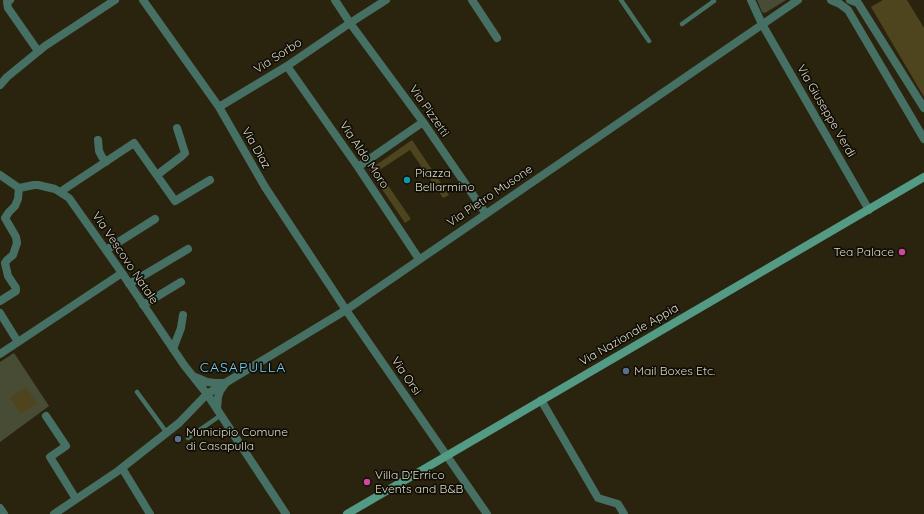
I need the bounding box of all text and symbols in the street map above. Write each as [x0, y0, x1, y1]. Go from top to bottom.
street label: Via Sorbo [251, 35, 305, 77]
street label: Via Giuseppe Verdi [794, 62, 858, 160]
street label: Via Pizzetti [406, 82, 452, 140]
street label: Via Aldo Moro [336, 119, 392, 191]
street label: Via Diaz [238, 125, 274, 171]
street label: Via Pietro Musone [445, 162, 535, 230]
place label: Piazza Bellarmino [415, 166, 475, 194]
marker: Piazza Bellarmino [402, 175, 412, 185]
street label: Via Vescovo Natale [89, 209, 161, 307]
place label: Tea Palace [833, 245, 894, 259]
marker: Tea Palace [897, 247, 907, 257]
street label: Via Nazionale Appia [577, 301, 681, 369]
street label: Via Orsi [388, 354, 424, 398]
district label: CASAPULLA [200, 360, 286, 376]
place label: Mail Boxes Etc. [634, 364, 715, 378]
marker: Mail Boxes Etc. [621, 366, 631, 376]
place label: Municipio Comune di Casapulla [186, 425, 288, 453]
marker: Municipio Comune di Casapulla [173, 434, 183, 444]
place label: Villa D'Errico Events and B&B [375, 468, 463, 496]
marker: Villa D'Errico Events and B&B [362, 477, 372, 487]

